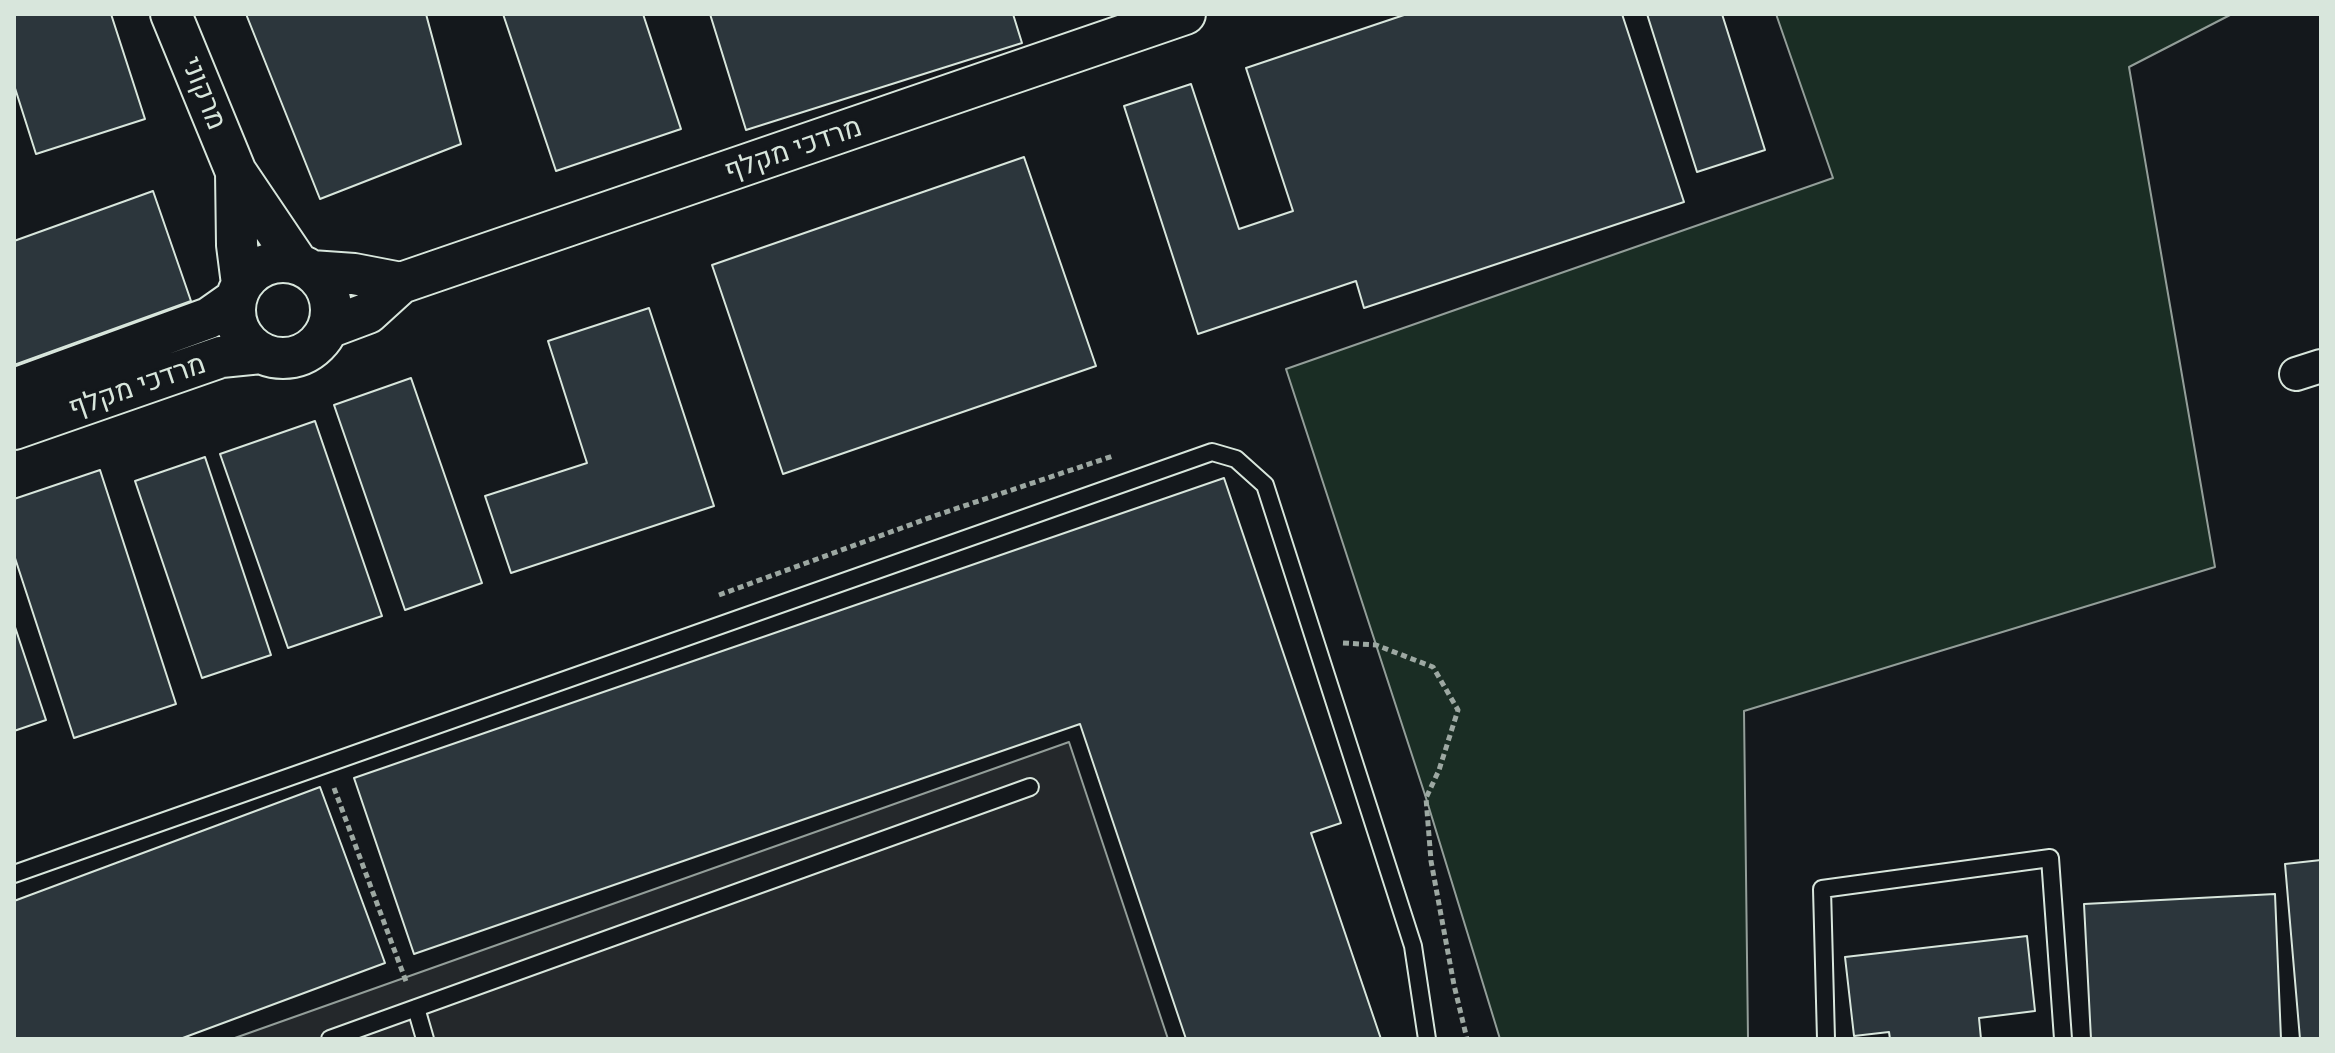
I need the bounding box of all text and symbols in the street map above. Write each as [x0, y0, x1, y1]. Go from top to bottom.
street label: מרקוני [174, 52, 234, 134]
street label: מרדכי מקלף [720, 110, 866, 188]
street label: מרדכי מקלף [64, 347, 210, 425]

